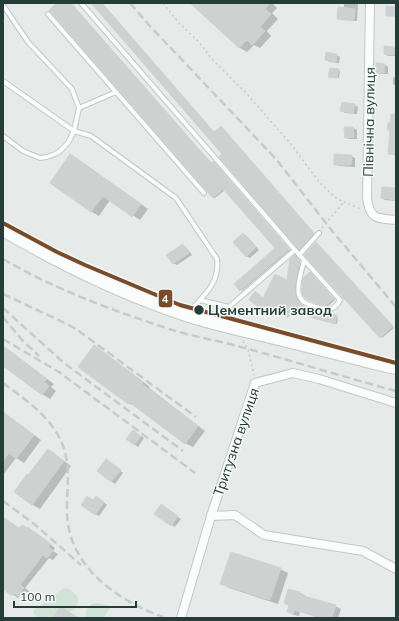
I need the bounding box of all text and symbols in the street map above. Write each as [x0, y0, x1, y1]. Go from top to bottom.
street label: Північна вулиця [359, 67, 379, 177]
line badge: 4 [158, 289, 173, 308]
text: 4 [162, 292, 169, 306]
place label: Цементний завод [208, 301, 332, 319]
marker: Цементний завод [192, 303, 206, 317]
street label: Тритузна вулиця [209, 385, 263, 499]
scale bar [14, 583, 136, 609]
text: 100 m [20, 589, 55, 604]

